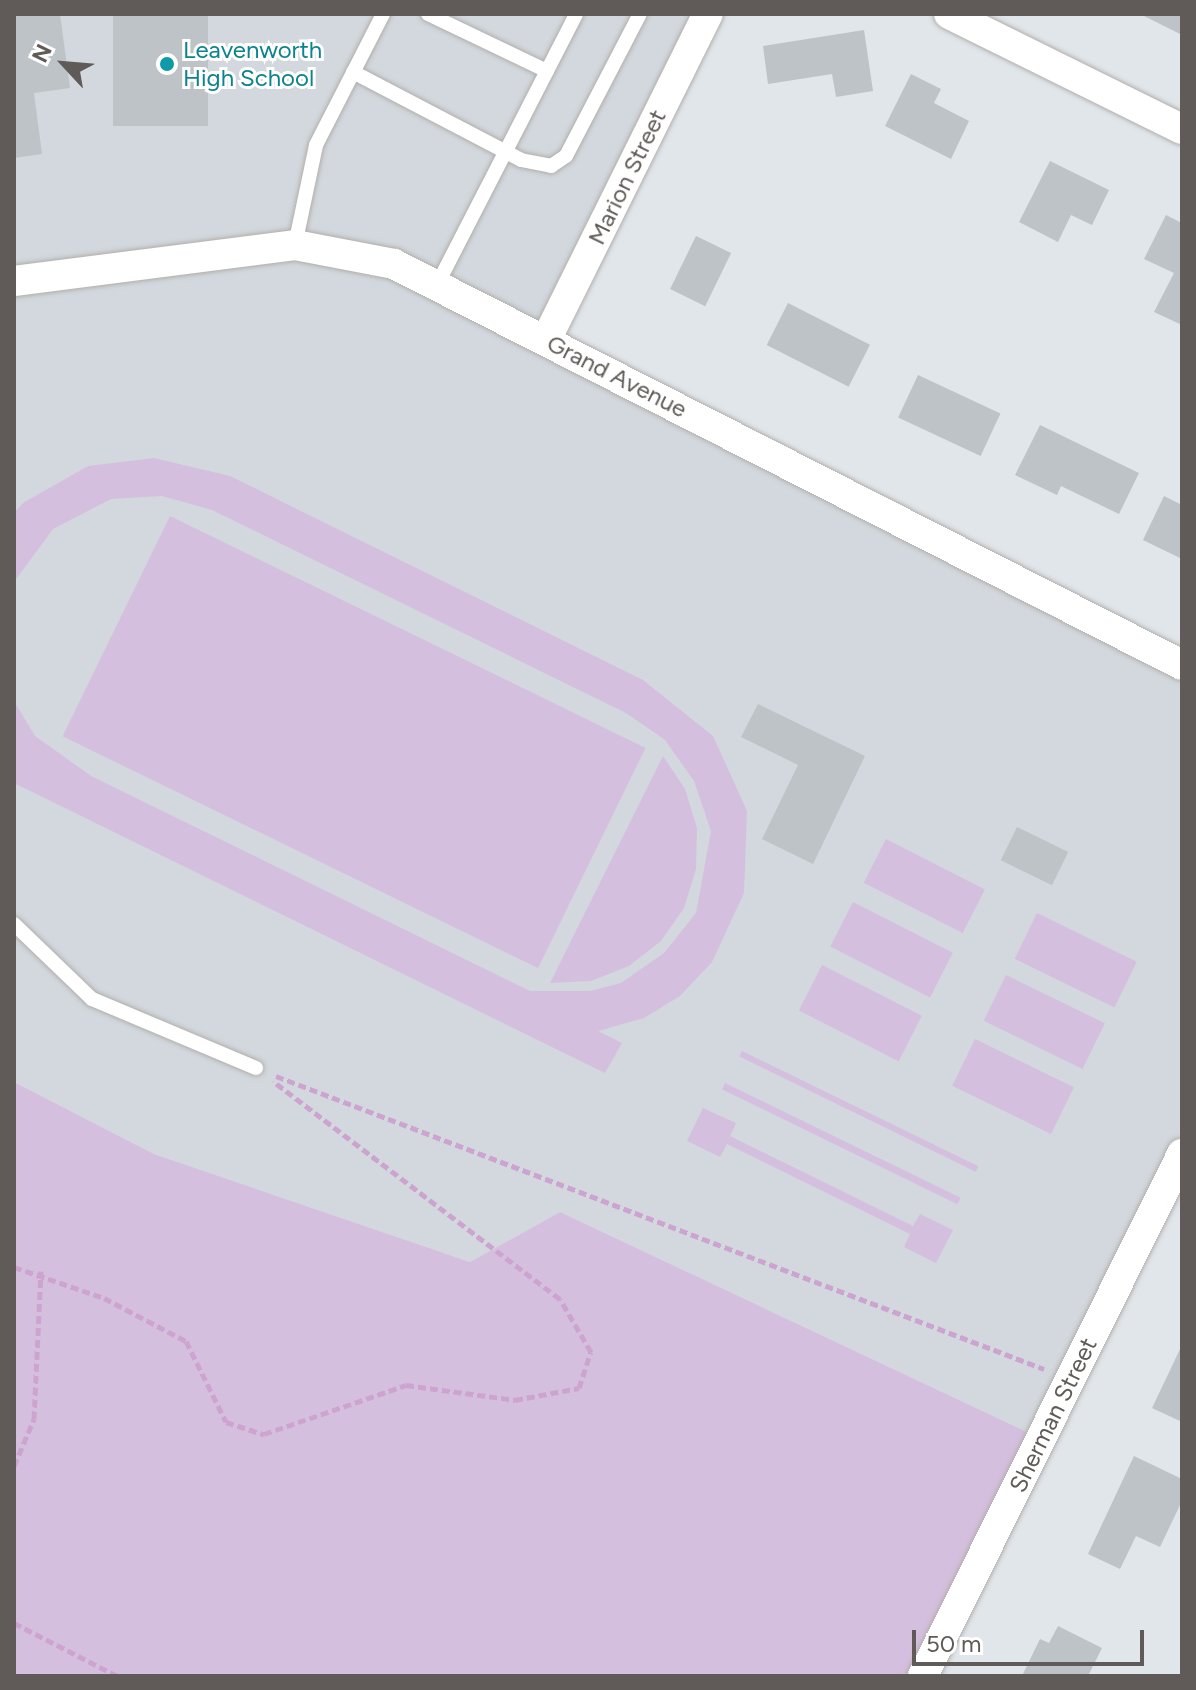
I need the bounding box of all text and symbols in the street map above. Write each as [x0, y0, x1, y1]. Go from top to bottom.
north arrow [24, 24, 104, 104]
place label: Leavenworth High School [183, 36, 322, 92]
text: N [26, 40, 58, 67]
marker: Leavenworth High School [158, 55, 176, 73]
street label: Marion Street [582, 105, 672, 249]
street label: Grand Avenue [542, 328, 692, 424]
street label: Sherman Street [1003, 1333, 1103, 1497]
scale bar [916, 1614, 1148, 1664]
text: 50 m [926, 1629, 982, 1658]

